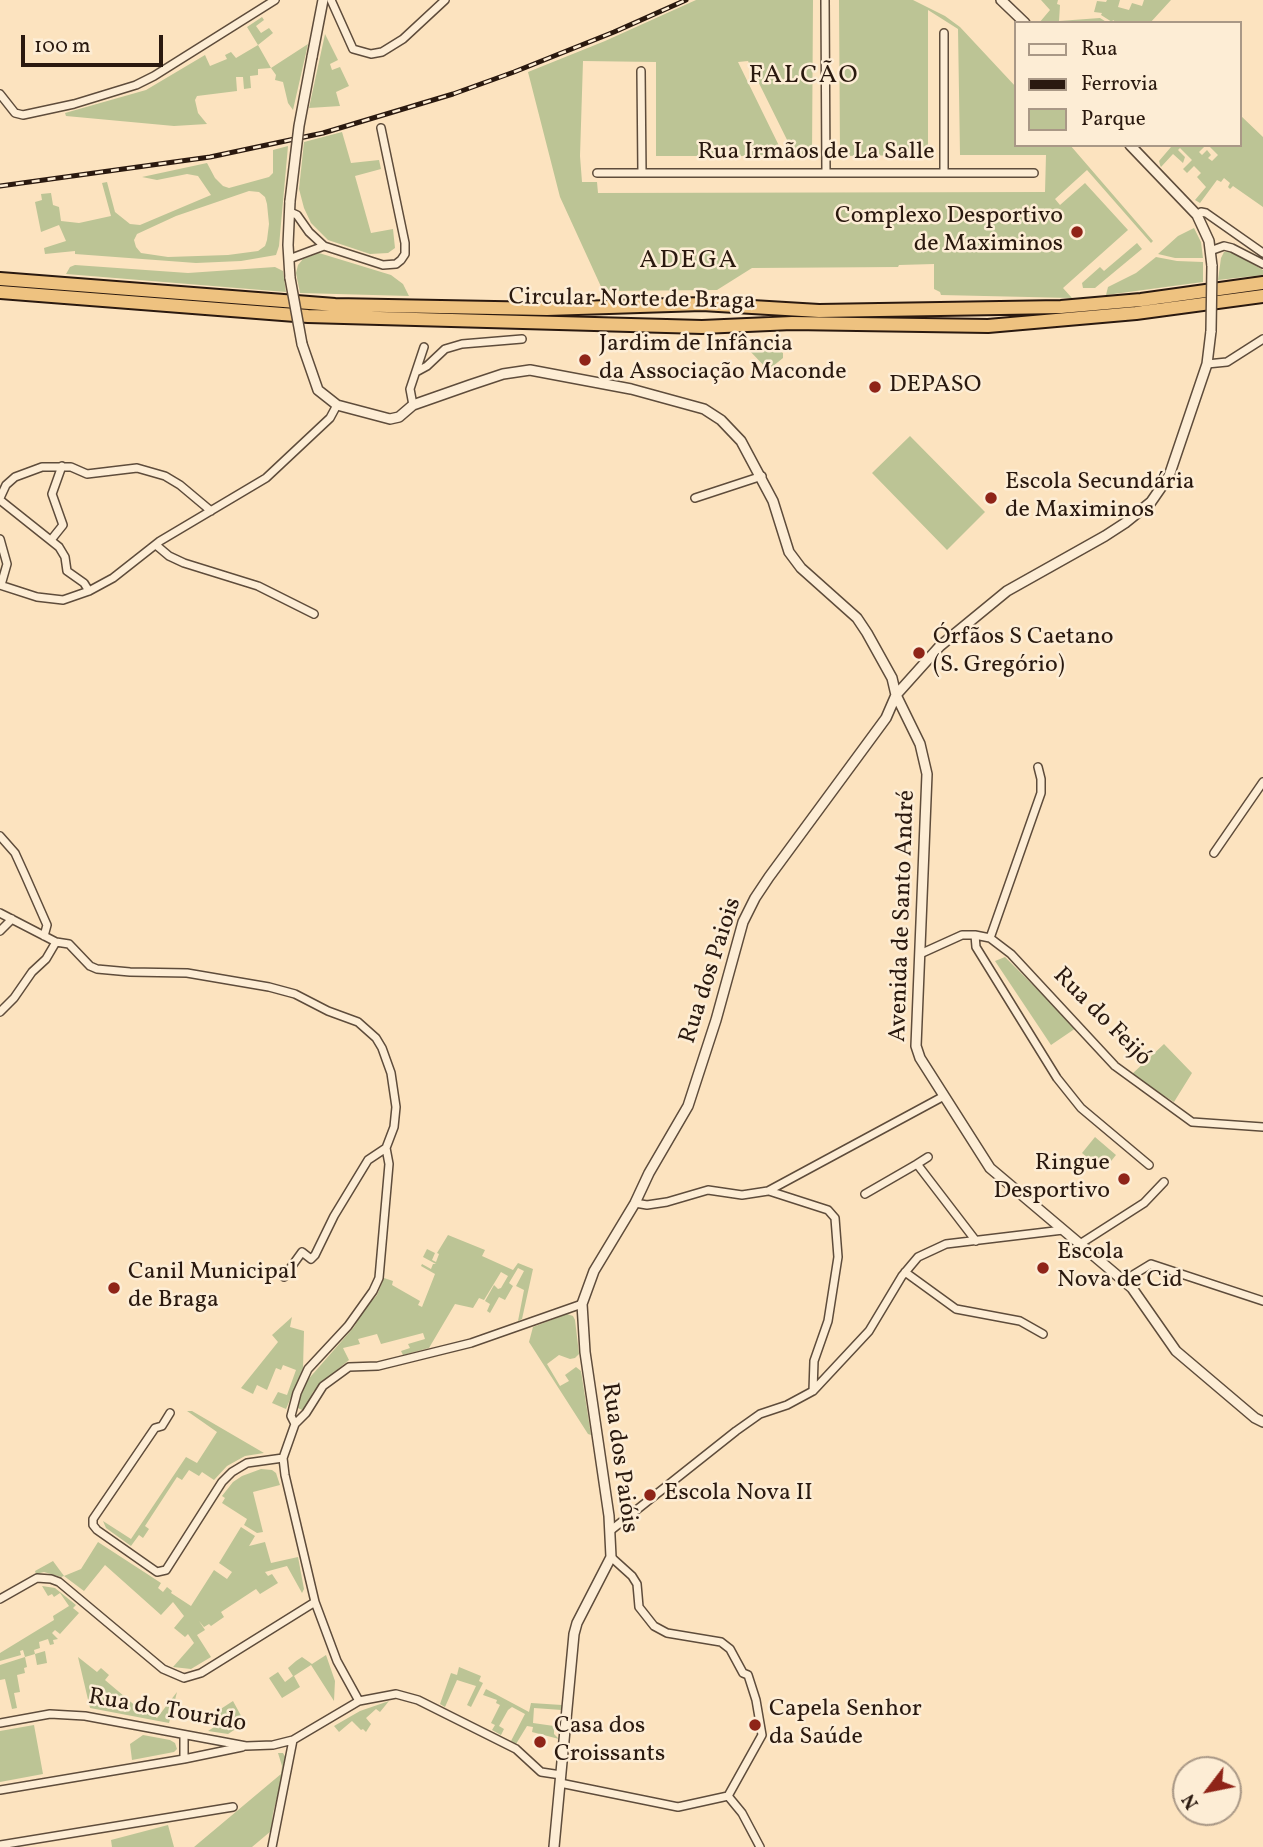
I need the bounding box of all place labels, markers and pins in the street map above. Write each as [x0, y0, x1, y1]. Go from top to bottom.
place label: Complexo Desportivo de Maximinos [835, 204, 1063, 260]
marker: Complexo Desportivo de Maximinos [1069, 224, 1085, 240]
place label: Jardim de Infância da Associação Maconde [599, 332, 847, 388]
marker: Jardim de Infância da Associação Maconde [577, 352, 593, 368]
place label: DEPASO [889, 373, 981, 401]
marker: DEPASO [867, 379, 883, 395]
place label: Escola Secundária de Maximinos [1005, 470, 1195, 526]
marker: Escola Secundária de Maximinos [983, 490, 999, 506]
place label: Órfãos S Caetano (S. Gregório) [933, 625, 1114, 681]
marker: Órfãos S Caetano (S. Gregório) [911, 645, 927, 661]
place label: Ringue Desportivo [993, 1151, 1110, 1207]
marker: Ringue Desportivo [1116, 1171, 1132, 1187]
place label: Escola Nova de Cid [1057, 1240, 1183, 1296]
place label: Canil Municipal de Braga [128, 1260, 297, 1316]
marker: Escola Nova de Cid [1035, 1260, 1051, 1276]
marker: Canil Municipal de Braga [106, 1280, 122, 1296]
place label: Escola Nova II [664, 1481, 813, 1509]
marker: Escola Nova II [642, 1487, 658, 1503]
place label: Capela Senhor da Saúde [769, 1697, 922, 1753]
place label: Casa dos Croissants [554, 1714, 665, 1770]
marker: Capela Senhor da Saúde [747, 1717, 763, 1733]
marker: Casa dos Croissants [532, 1734, 548, 1750]

